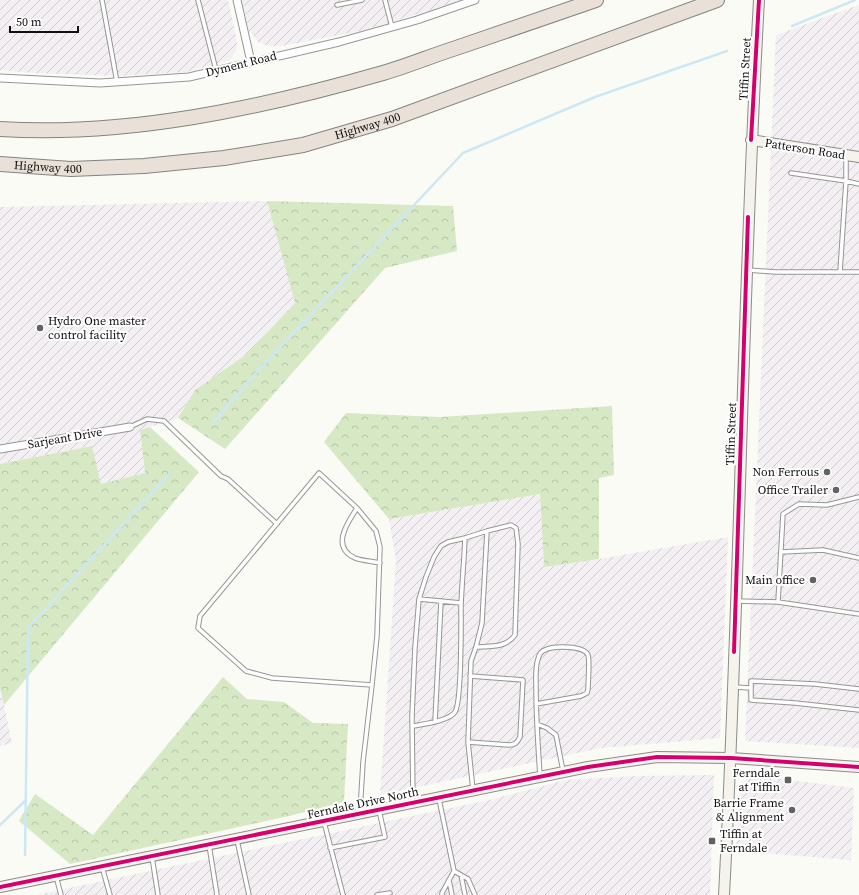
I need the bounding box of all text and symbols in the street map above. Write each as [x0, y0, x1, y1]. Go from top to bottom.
scale bar [10, 8, 78, 34]
text: 50 m [16, 14, 42, 30]
street label: Tiffin Street [735, 37, 755, 101]
street label: Dyment Road [204, 47, 278, 81]
street label: Highway 400 [333, 109, 403, 143]
street label: Patterson Road [764, 135, 847, 163]
street label: Highway 400 [13, 157, 82, 177]
place label: Hydro One master control facility [48, 313, 146, 343]
marker: Hydro One master control facility [35, 323, 45, 333]
street label: Tiffin Street [722, 402, 740, 466]
street label: Sarjeant Drive [26, 424, 104, 452]
place label: Non Ferrous [752, 464, 819, 480]
marker: Non Ferrous [822, 467, 832, 477]
place label: Office Trailer [758, 482, 828, 498]
marker: Office Trailer [831, 485, 841, 495]
place label: Main office [745, 572, 805, 588]
marker: Main office [808, 575, 818, 585]
place label: Ferndale at Tiffin [733, 765, 780, 795]
marker: Ferndale at Tiffin [783, 775, 793, 785]
street label: Ferndale Drive North [306, 783, 420, 823]
place label: Barrie Frame & Alignment [713, 795, 784, 825]
marker: Barrie Frame & Alignment [787, 805, 797, 815]
place label: Tiffin at Ferndale [720, 826, 767, 856]
marker: Tiffin at Ferndale [707, 836, 717, 846]

